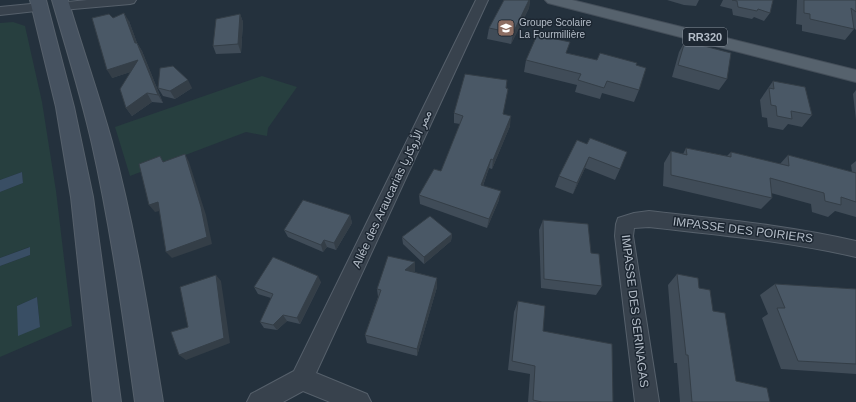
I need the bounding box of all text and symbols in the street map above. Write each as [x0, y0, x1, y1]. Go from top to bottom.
place label: Groupe Scolaire La Fourmillière [519, 17, 592, 40]
school or university icon: Groupe Scolaire La Fourmillière [496, 18, 516, 38]
road number: RR320 [683, 28, 727, 46]
street label: Allée des Araucarias ممر الأروكاريا [349, 108, 436, 270]
street label: IMPASSE DES POIRIERS [672, 214, 814, 246]
street label: IMPASSE DES SERINAGAS [619, 234, 651, 388]

